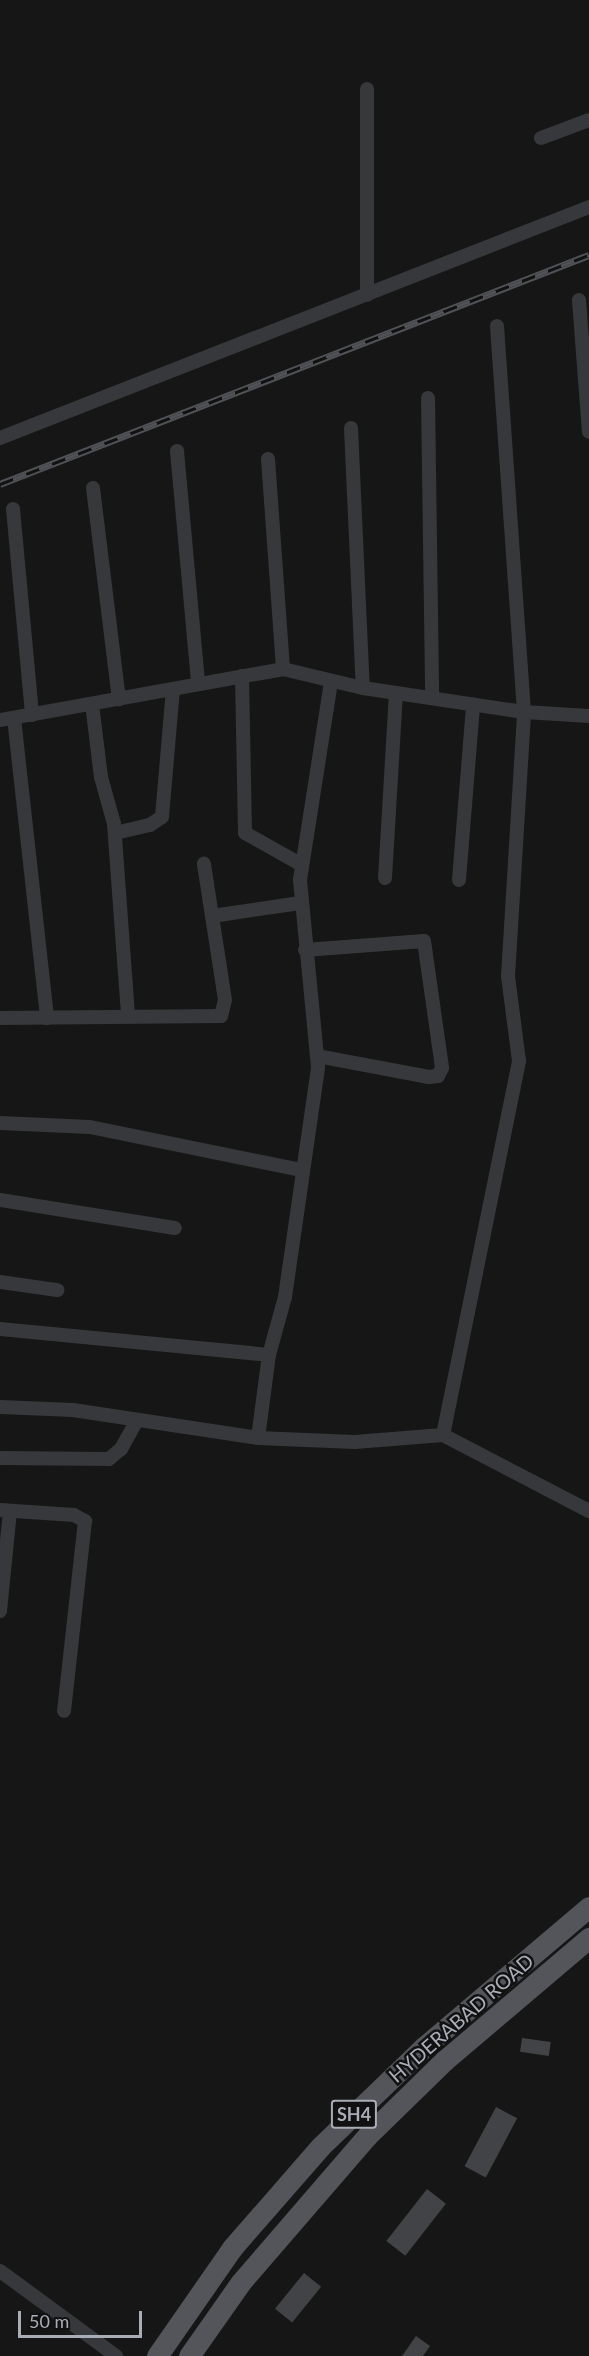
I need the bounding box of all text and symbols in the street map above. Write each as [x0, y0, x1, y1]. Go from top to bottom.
street label: HYDERABAD ROAD [384, 1949, 538, 2087]
road number: SH4 [330, 2099, 378, 2129]
scale bar [21, 2299, 146, 2337]
text: 50 m [29, 2310, 69, 2332]

